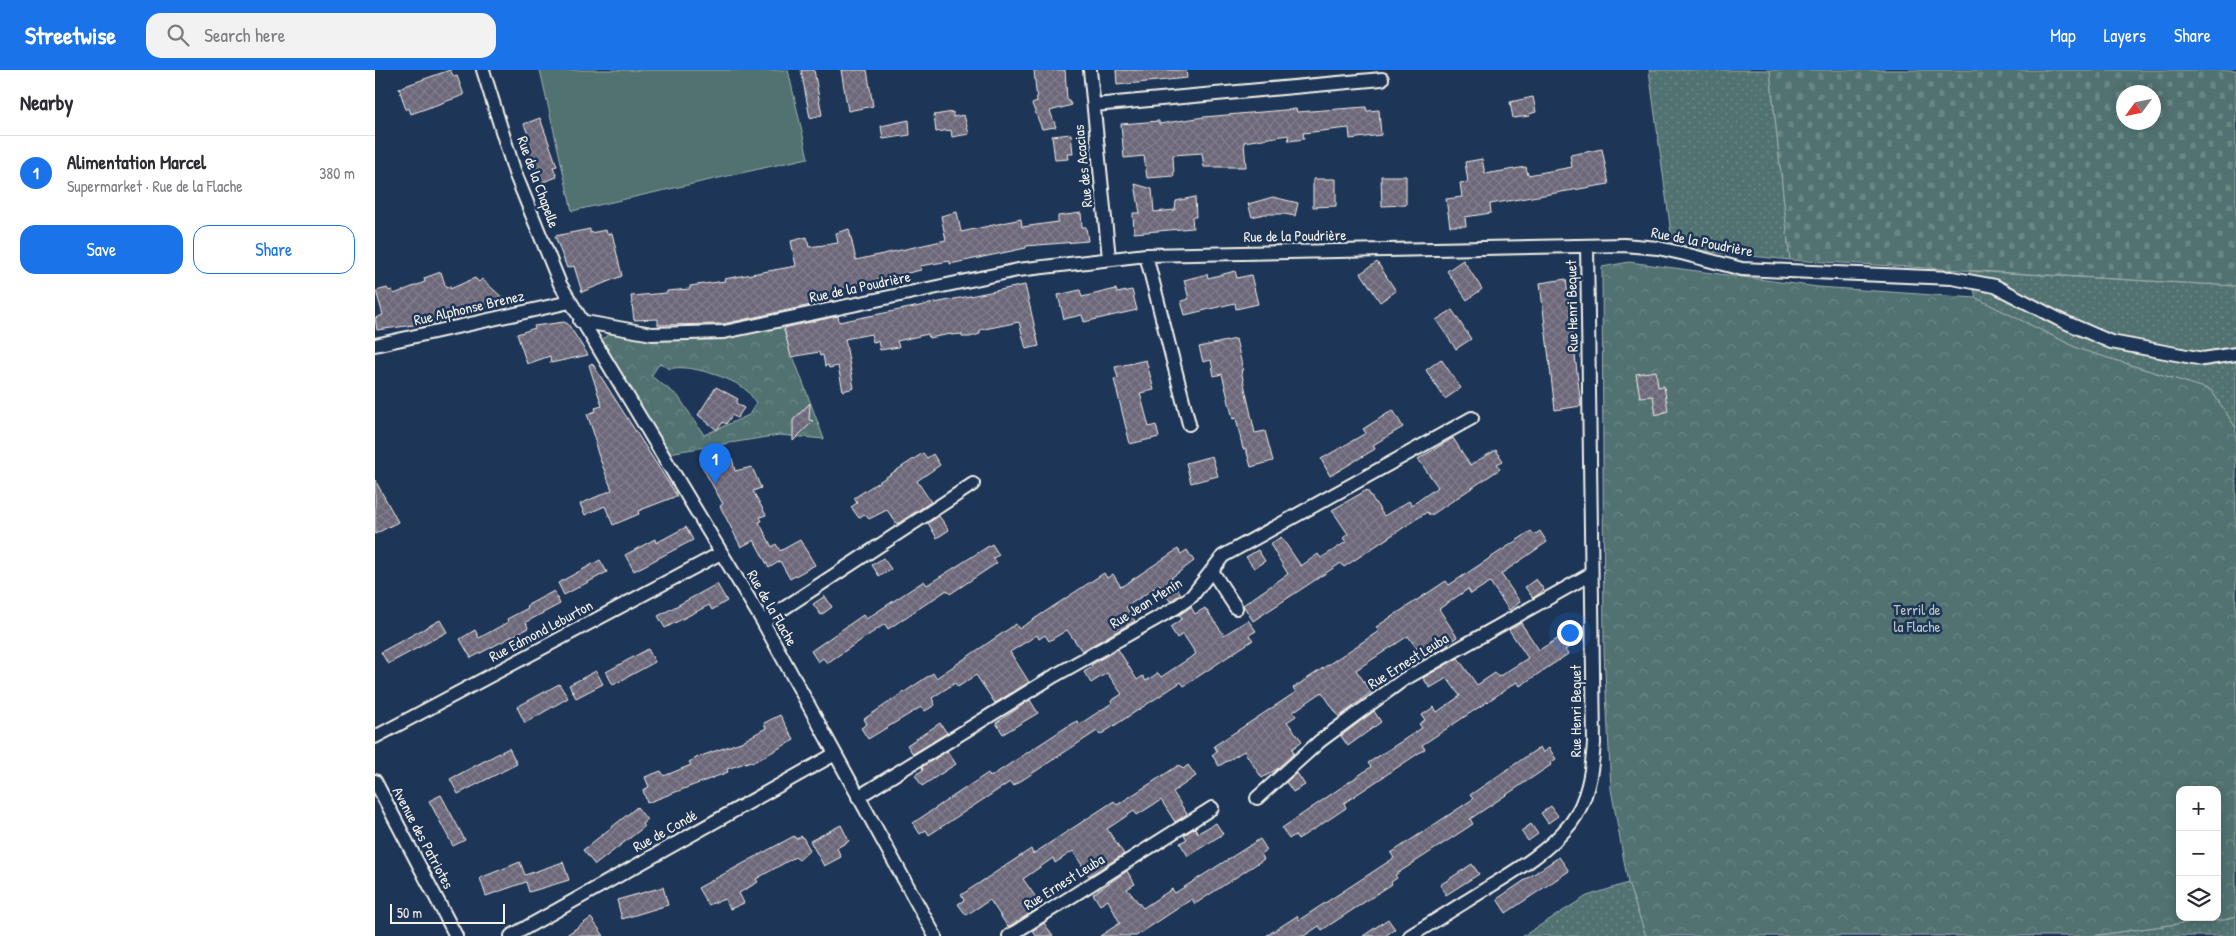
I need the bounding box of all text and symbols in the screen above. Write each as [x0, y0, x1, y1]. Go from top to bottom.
search box [146, 13, 496, 58]
text: Streetwise [25, 19, 116, 51]
icon: search [164, 21, 192, 49]
text: Search here [204, 22, 285, 48]
text: Map [2050, 23, 2076, 48]
text: Layers [2104, 23, 2146, 48]
text: Share [2174, 23, 2211, 48]
north arrow [2116, 85, 2161, 130]
text: Nearby [20, 88, 73, 117]
street label: Rue des Acacias [1068, 123, 1097, 208]
street label: Rue de la Chapelle [512, 133, 565, 231]
text: Alimentation Marcel [67, 149, 206, 175]
text: 1 [33, 162, 39, 184]
text: 380 m [319, 162, 355, 184]
text: Supermarket · Rue de la Flache [67, 175, 243, 197]
street label: Rue de la Poudrière [1650, 221, 1755, 262]
street label: Rue de la Poudrière [1243, 224, 1347, 247]
button: Save [20, 225, 183, 274]
button: Share [193, 225, 355, 274]
street label: Rue Henri Bequet [1560, 259, 1583, 352]
street label: Rue de la Poudrière [807, 266, 912, 307]
street label: Rue Alphonse Brenez [412, 284, 527, 330]
pin: 1 [699, 443, 731, 484]
street label: Rue de la Flache [742, 566, 803, 650]
street label: Rue Jean Menin [1106, 572, 1186, 633]
street label: Rue Edmond Leburton [485, 594, 596, 667]
park label: Terril de la Flache [1893, 599, 1941, 637]
your location [1557, 620, 1583, 646]
street label: Rue Ernest Leuba [1363, 627, 1452, 694]
street label: Rue Henri Bequet [1565, 664, 1586, 757]
street label: Avenue des Patriotes [388, 783, 459, 893]
map controls [2176, 786, 2221, 921]
button: + [2176, 786, 2221, 831]
street label: Rue de Condé [629, 804, 701, 857]
button: − [2176, 831, 2221, 876]
street label: Rue Ernest Leuba [1019, 848, 1108, 915]
button: layers [2176, 876, 2221, 921]
scale bar [390, 901, 505, 924]
text: 50 m [397, 903, 422, 922]

